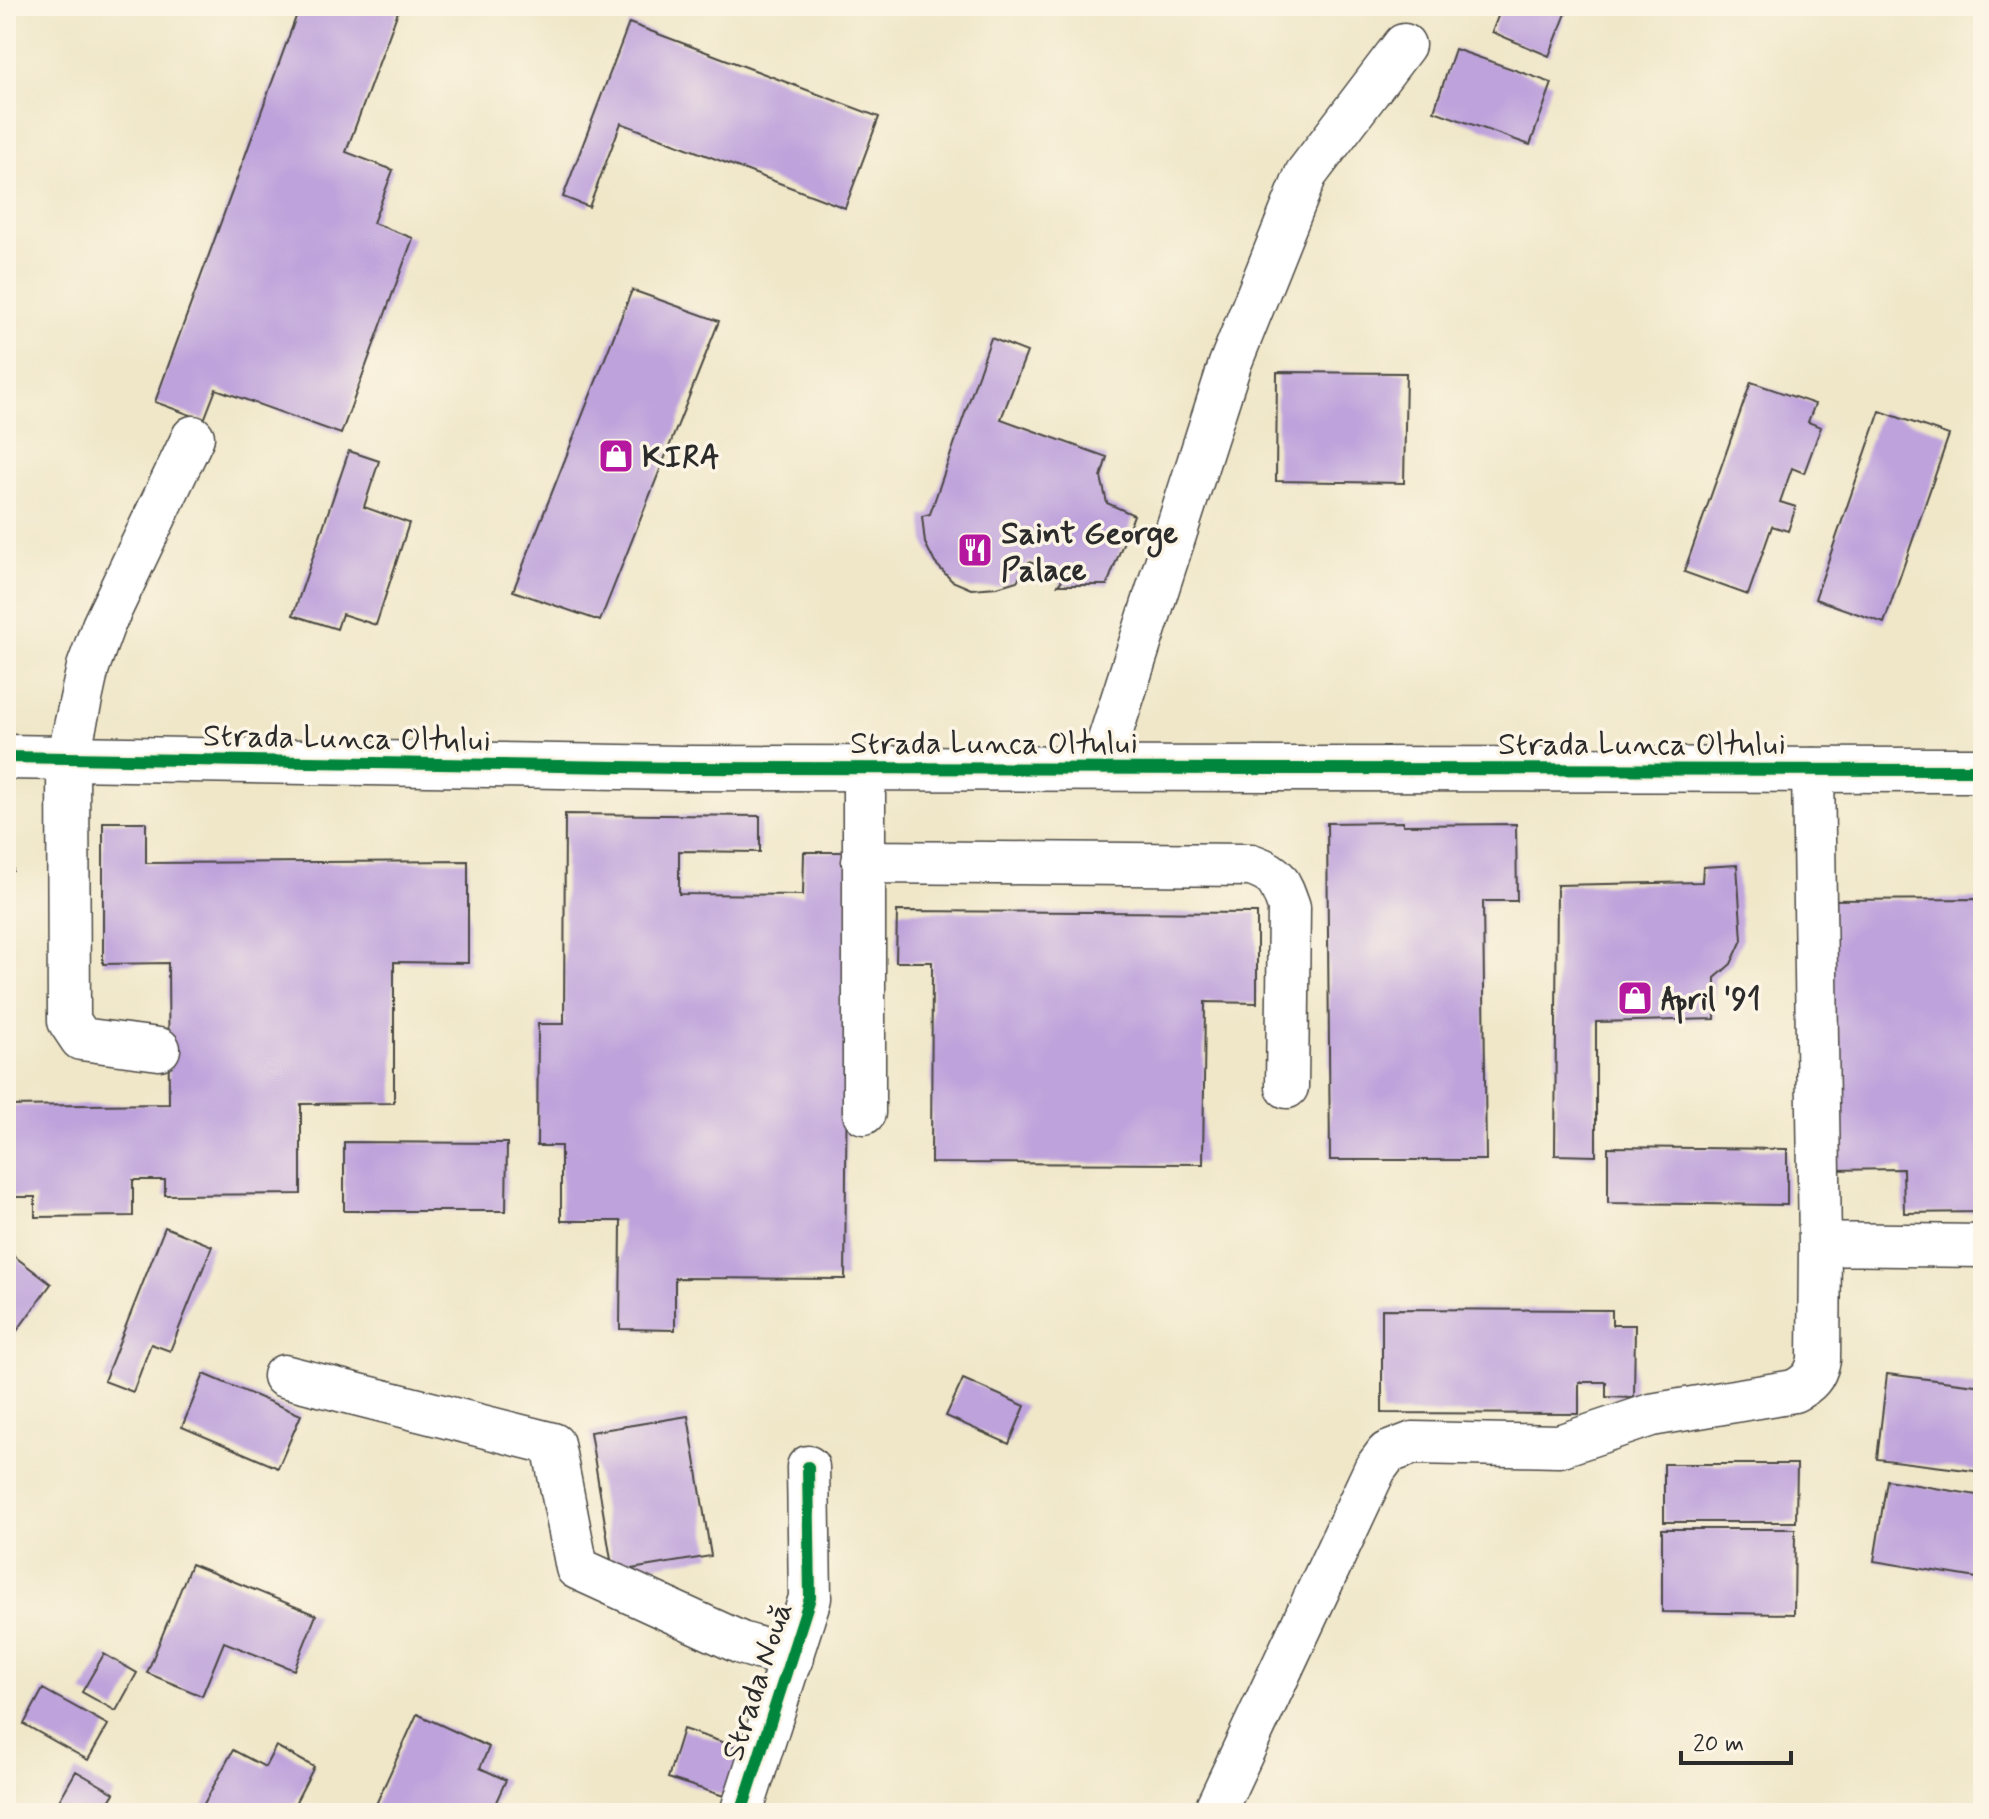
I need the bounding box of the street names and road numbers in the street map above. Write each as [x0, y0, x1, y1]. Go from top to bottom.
street label: Strada Lunca Oltului [203, 715, 491, 763]
street label: Strada Lunca Oltului [850, 723, 1138, 765]
street label: Strada Lunca Oltului [1498, 724, 1786, 766]
street label: Strada Nouă [713, 1597, 803, 1766]

